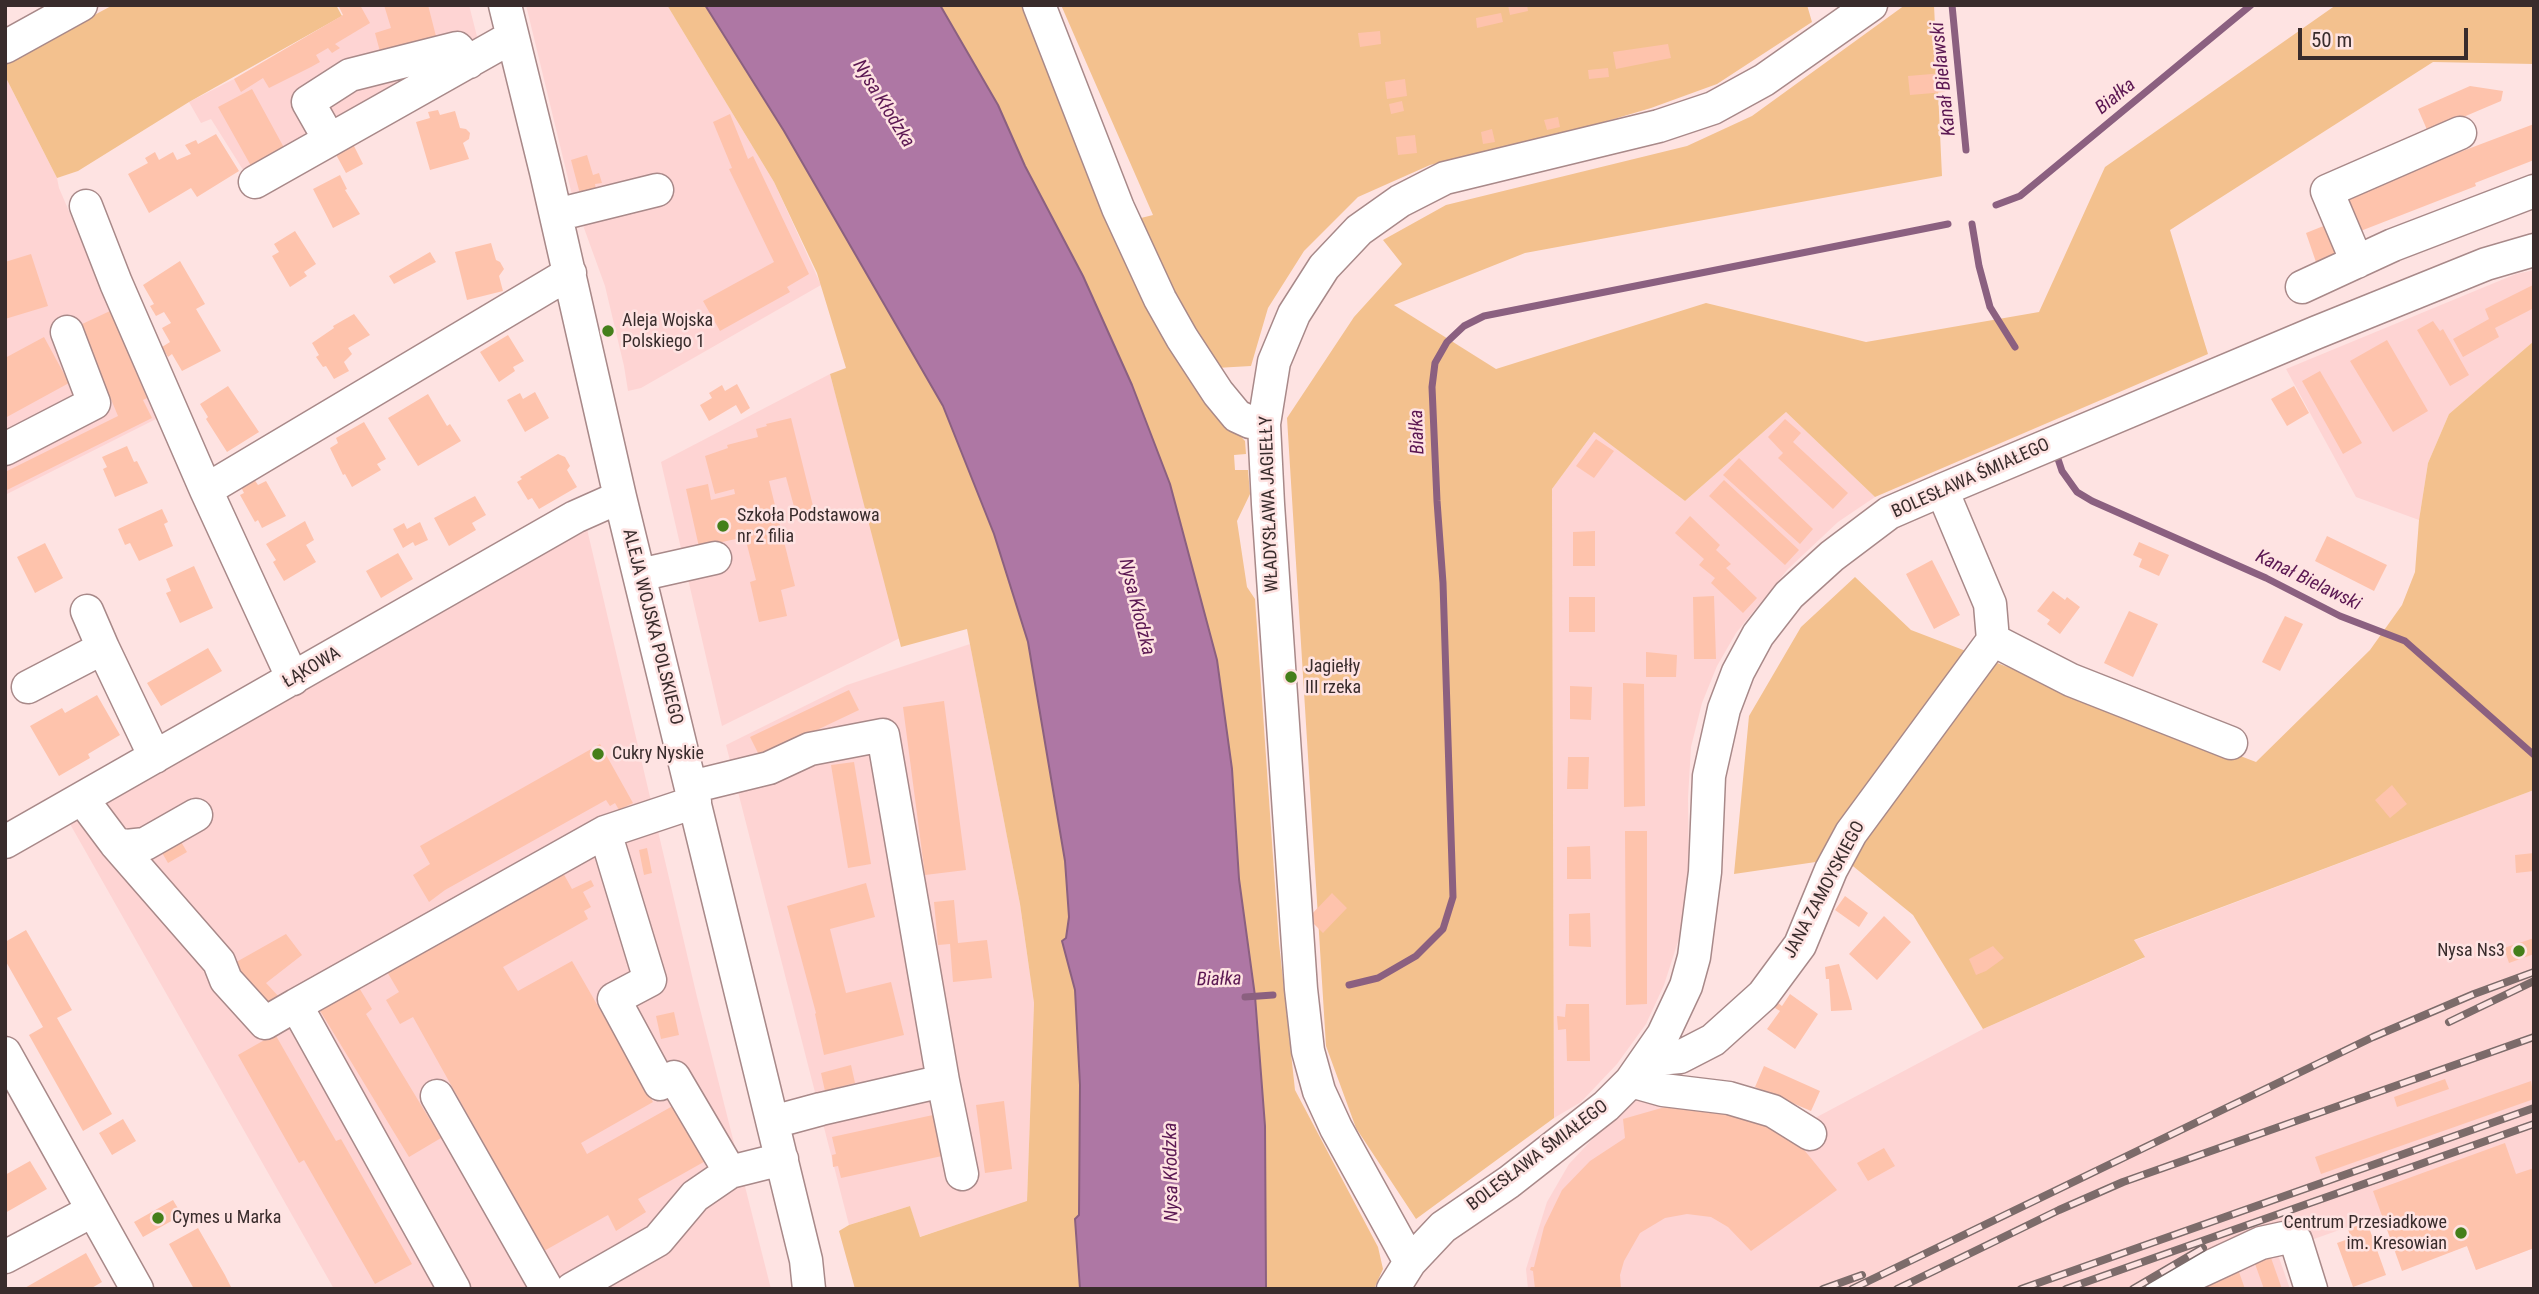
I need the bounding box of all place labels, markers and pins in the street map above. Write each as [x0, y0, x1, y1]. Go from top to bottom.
place label: Aleja Wojska Polskiego 1 [622, 310, 713, 352]
marker: Aleja Wojska Polskiego 1 [600, 323, 616, 339]
place label: Szkoła Podstawowa nr 2 filia [737, 505, 880, 548]
marker: Szkoła Podstawowa nr 2 filia [715, 518, 731, 534]
place label: Jagiełły III rzeka [1305, 656, 1361, 698]
marker: Jagiełły III rzeka [1283, 669, 1299, 685]
place label: Cukry Nyskie [612, 743, 704, 765]
marker: Cukry Nyskie [590, 746, 606, 762]
place label: Nysa Ns3 [2437, 940, 2505, 962]
marker: Nysa Ns3 [2511, 943, 2527, 959]
place label: Cymes u Marka [172, 1207, 281, 1229]
marker: Cymes u Marka [150, 1210, 166, 1226]
place label: Centrum Przesiadkowe im. Kresowian [2284, 1212, 2447, 1254]
marker: Centrum Przesiadkowe im. Kresowian [2453, 1225, 2469, 1241]

